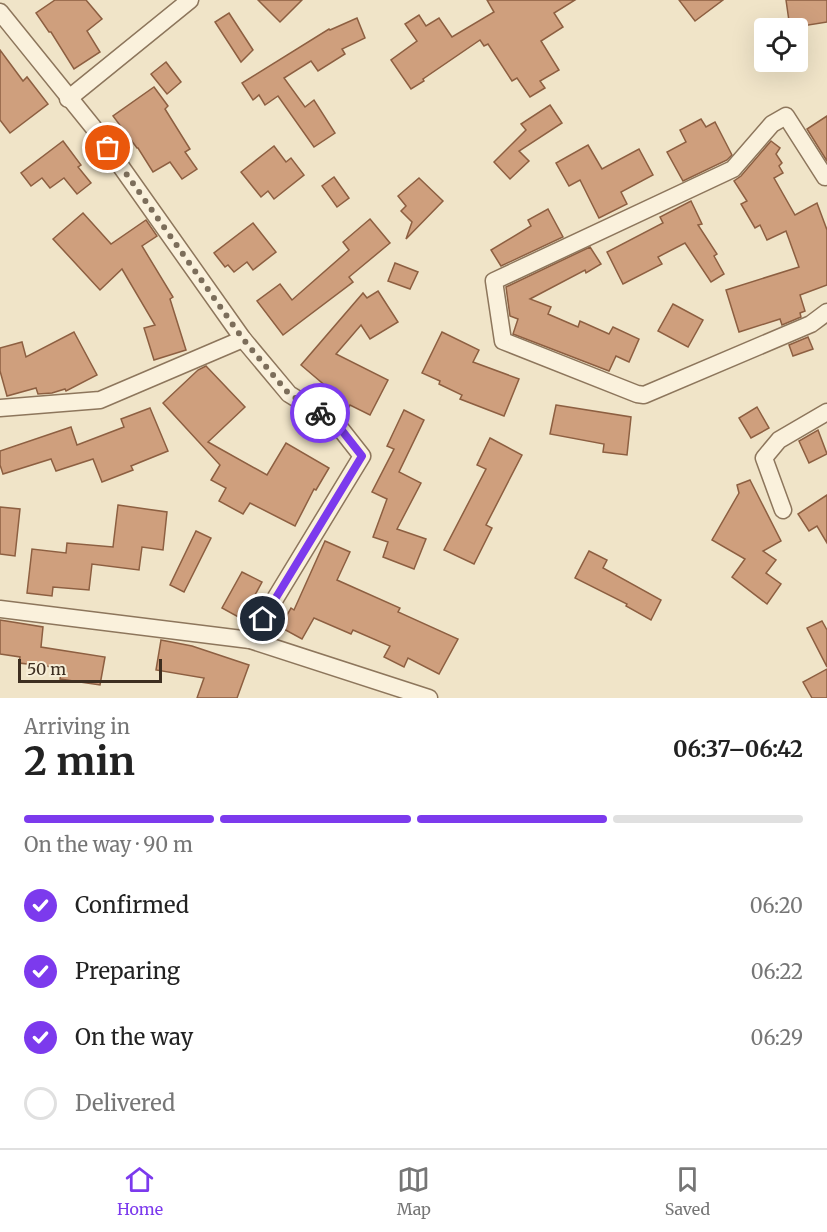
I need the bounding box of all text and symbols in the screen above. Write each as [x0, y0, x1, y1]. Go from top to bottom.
map controls [754, 18, 808, 72]
button: locate [754, 18, 808, 72]
pin [82, 122, 133, 173]
icon: bag [91, 131, 124, 164]
courier [290, 383, 350, 443]
icon: bike [304, 397, 337, 430]
pin [237, 593, 288, 644]
icon: home [246, 602, 279, 635]
scale bar [18, 656, 162, 684]
text: 50 m [27, 659, 66, 679]
text: Arriving in [24, 714, 130, 739]
text: 06:37–06:42 [673, 735, 803, 763]
text: 2 min [24, 737, 135, 786]
text: On the way · 90 m [24, 832, 193, 857]
icon: check [24, 889, 57, 922]
text: Confirmed [75, 891, 189, 919]
text: 06:20 [750, 893, 803, 918]
icon: check [24, 955, 57, 988]
text: Preparing [75, 957, 180, 985]
text: 06:22 [751, 959, 803, 984]
icon: check [24, 1021, 57, 1054]
text: On the way [75, 1023, 193, 1051]
text: 06:29 [751, 1025, 803, 1050]
text: Delivered [75, 1089, 175, 1117]
tab: Home [117, 1163, 163, 1219]
tab: Map [397, 1163, 431, 1219]
tab: Saved [665, 1163, 710, 1219]

